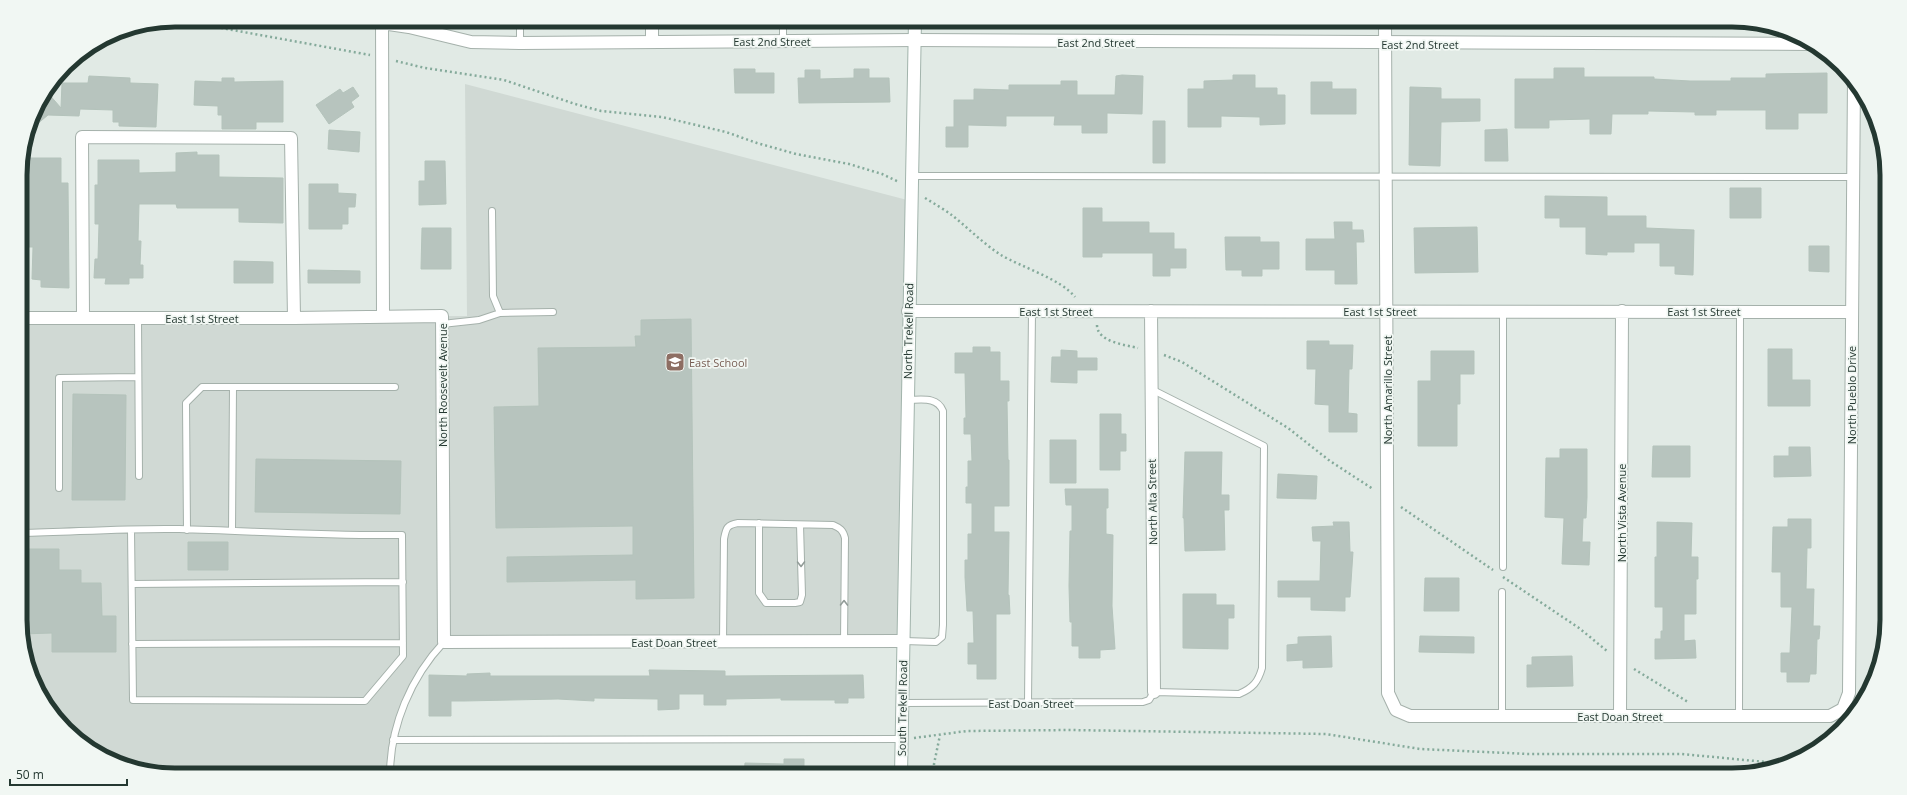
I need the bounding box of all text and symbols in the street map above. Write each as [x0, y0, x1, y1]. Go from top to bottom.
street label: East 2nd Street [733, 34, 811, 49]
street label: East 2nd Street [1057, 35, 1135, 50]
street label: East 2nd Street [1381, 37, 1459, 52]
street label: North Trekell Road [900, 283, 916, 379]
street label: East 1st Street [1019, 304, 1093, 319]
street label: East 1st Street [1343, 304, 1417, 319]
street label: East 1st Street [1667, 304, 1741, 319]
street label: East 1st Street [165, 311, 239, 326]
street label: North Roosevelt Avenue [435, 323, 450, 447]
street label: North Amarillo Street [1380, 335, 1395, 445]
street label: North Pueblo Drive [1844, 346, 1859, 444]
school or university icon: East School [664, 351, 686, 373]
place label: East School [689, 355, 747, 370]
street label: North Alta Street [1144, 459, 1160, 545]
street label: North Vista Avenue [1614, 464, 1629, 562]
one-way arrow [797, 561, 805, 567]
one-way arrow [840, 600, 849, 606]
street label: East Doan Street [631, 635, 717, 650]
street label: South Trekell Road [894, 660, 910, 756]
street label: East Doan Street [988, 696, 1074, 711]
street label: East Doan Street [1577, 709, 1663, 724]
scale bar [10, 761, 127, 787]
text: 50 m [16, 766, 44, 783]

